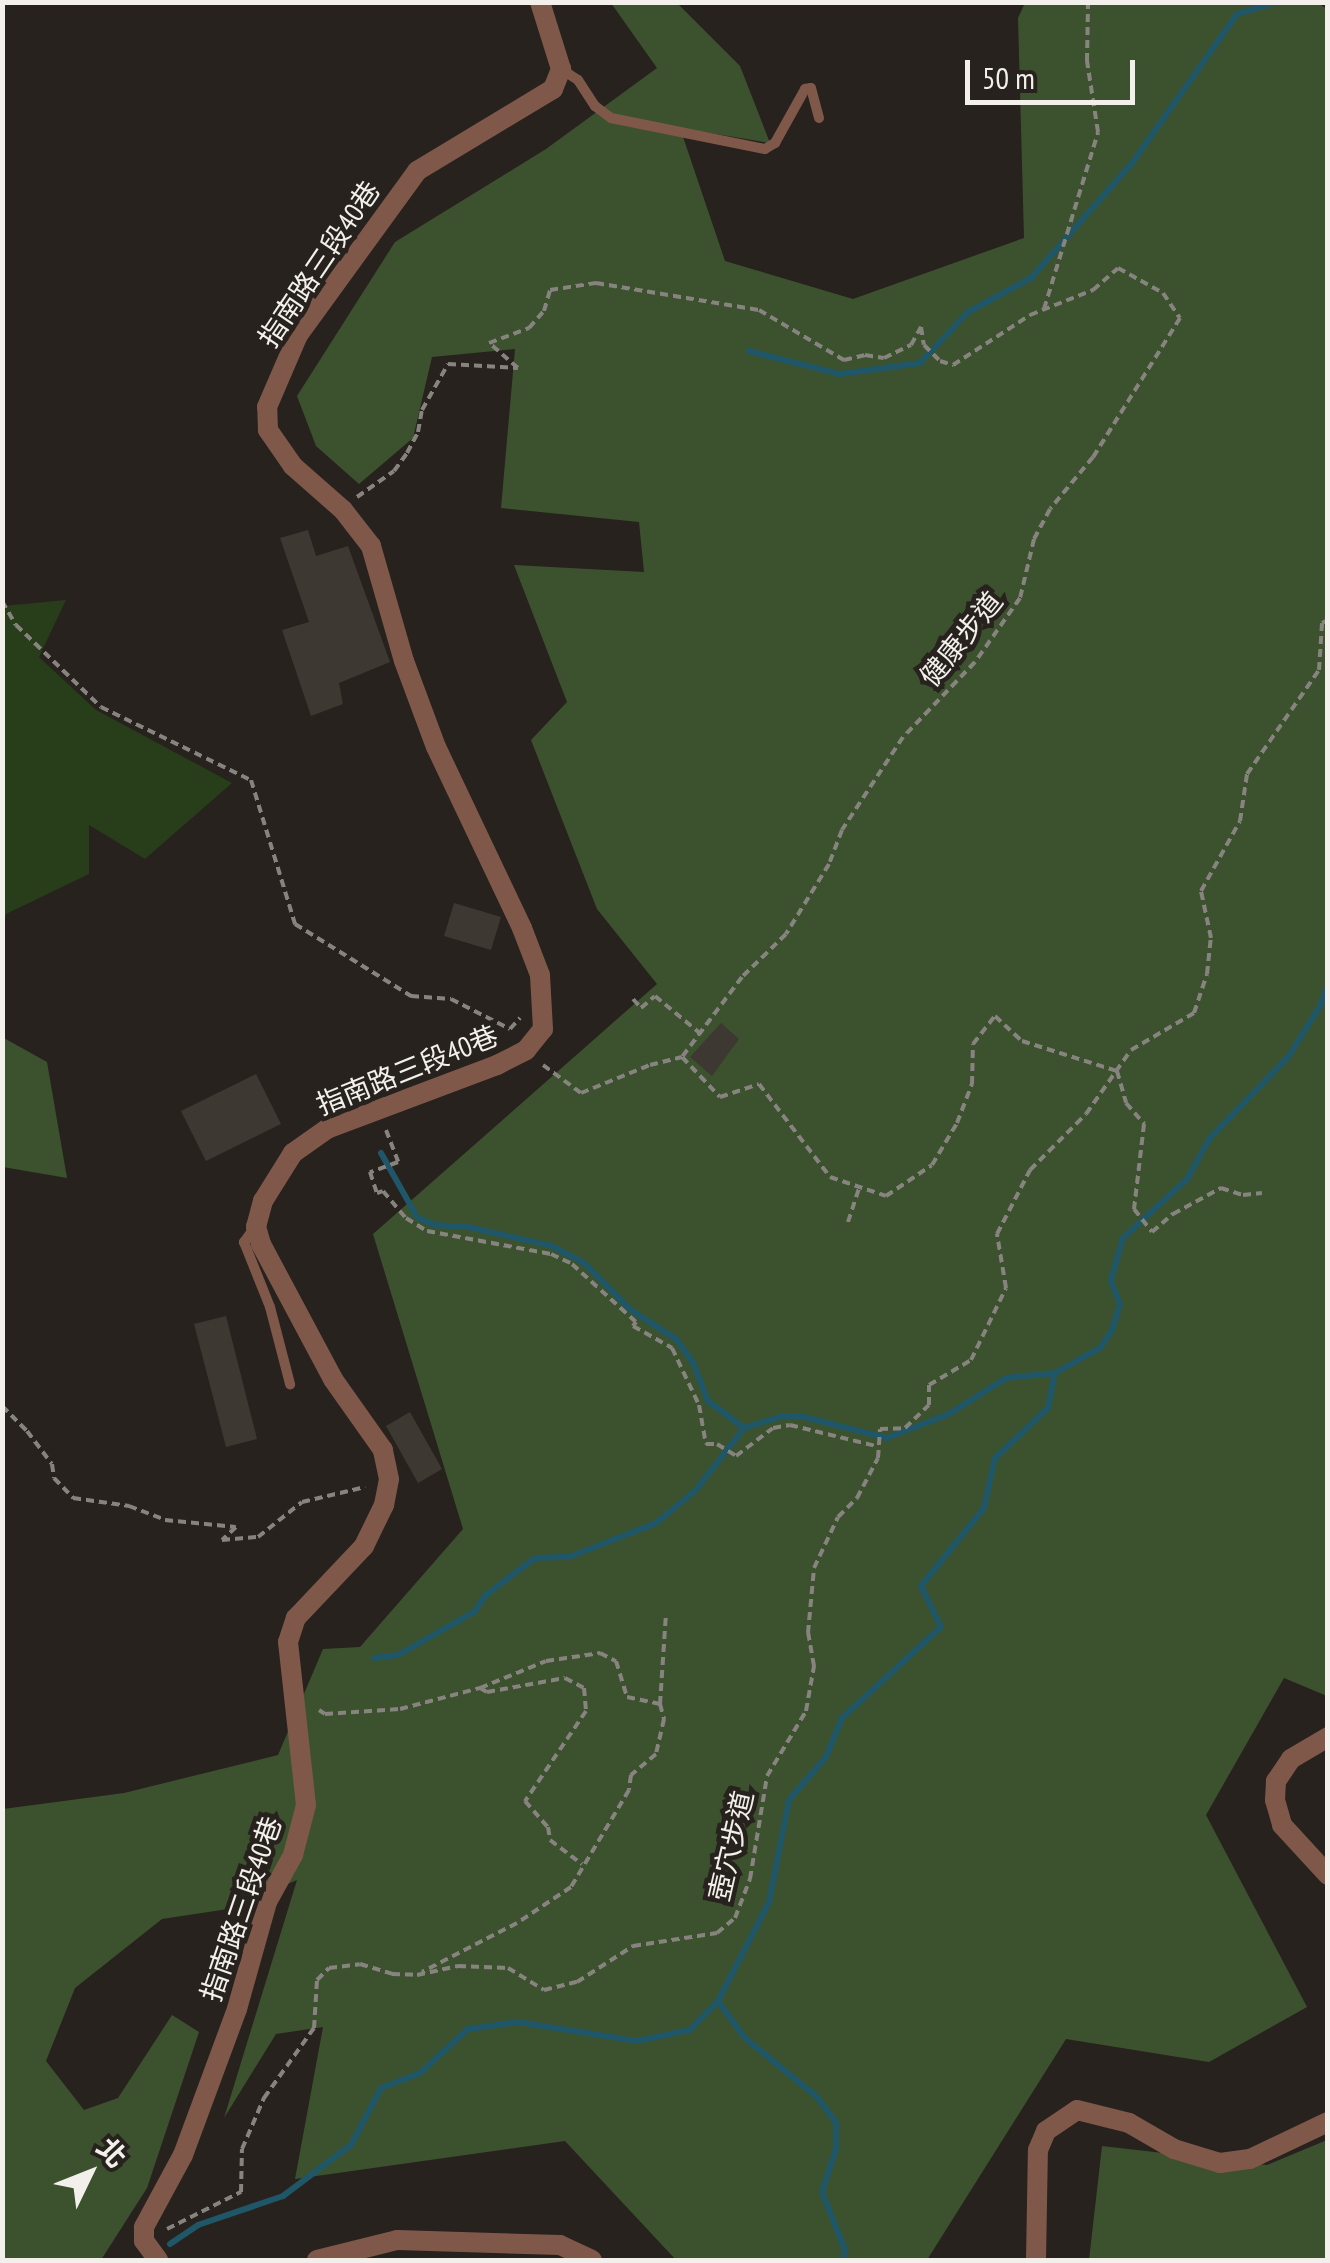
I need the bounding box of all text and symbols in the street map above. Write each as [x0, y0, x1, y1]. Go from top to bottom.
scale bar [970, 40, 1140, 102]
text: 50 m [982, 58, 1035, 97]
street label: 指南路三段40巷 [251, 175, 387, 353]
street label: 健康步道 [913, 585, 1009, 693]
street label: 指南路三段40巷 [311, 1018, 503, 1122]
street label: 壺穴步道 [702, 1788, 760, 1904]
street label: 指南路三段40巷 [194, 1812, 288, 2006]
north arrow [40, 2123, 140, 2223]
text: 北 [89, 2129, 135, 2175]

